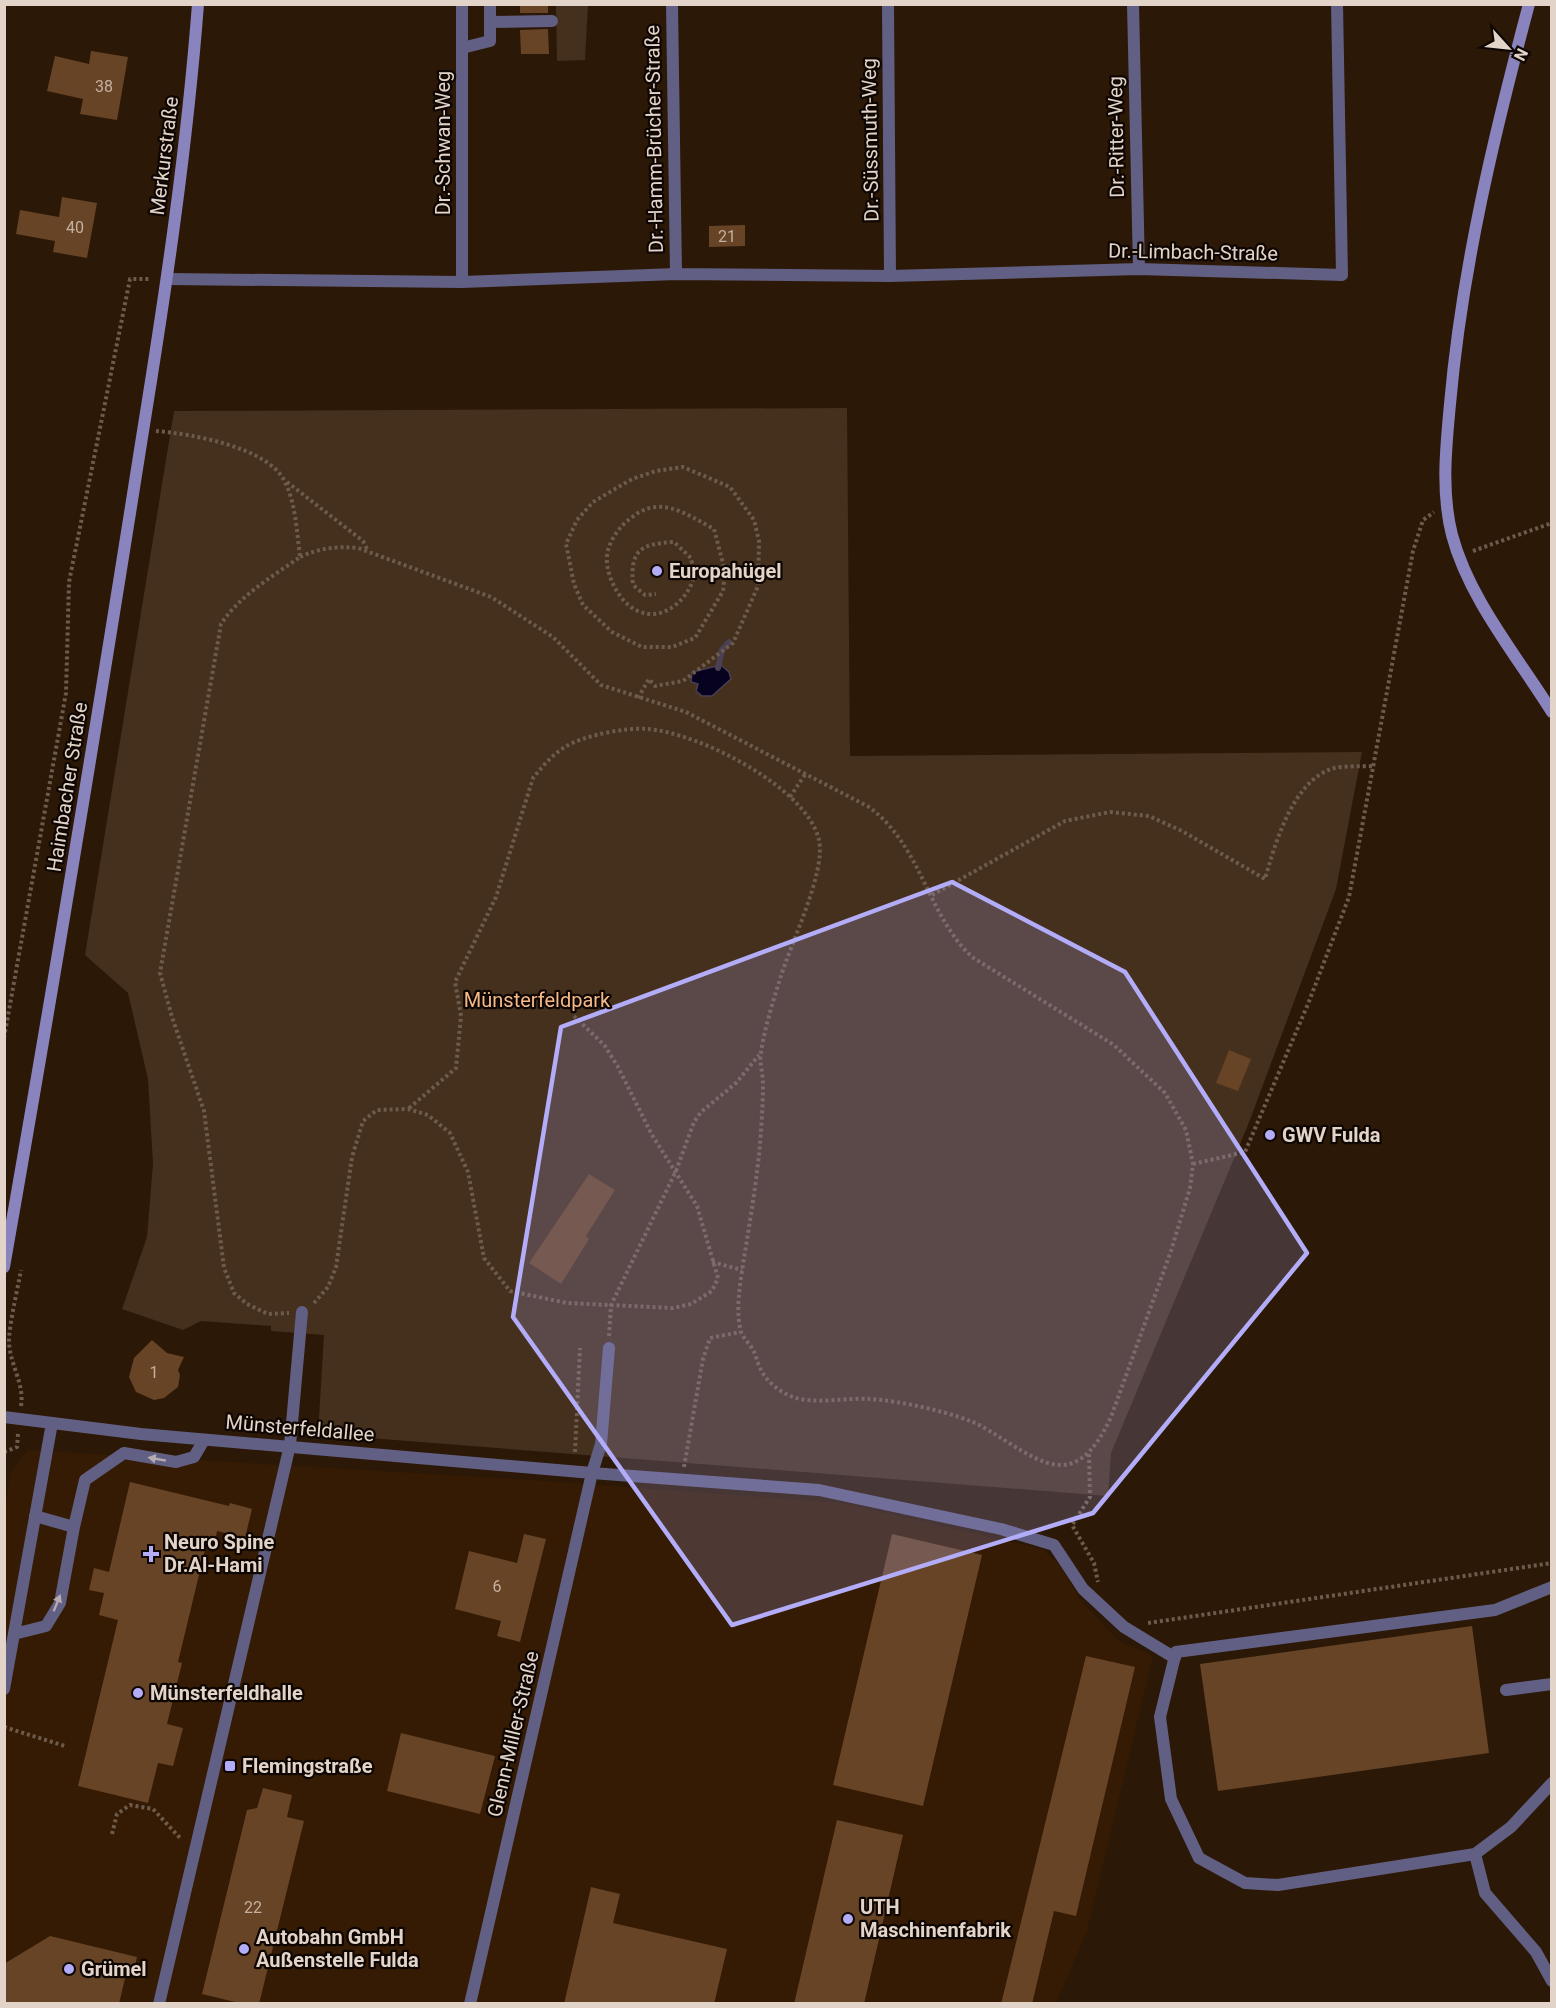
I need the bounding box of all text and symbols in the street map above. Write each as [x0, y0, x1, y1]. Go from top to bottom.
north arrow [1478, 18, 1538, 78]
street label: Dr.-Hamm-Brücher-Straße [640, 25, 668, 253]
text: N [1510, 45, 1532, 64]
street label: Dr.-Süssmuth-Weg [857, 58, 883, 222]
street label: Dr.-Schwan-Weg [431, 71, 455, 215]
street label: Dr.-Ritter-Weg [1103, 76, 1129, 198]
house number: 38 [95, 77, 113, 96]
street label: Merkurstraße [145, 95, 183, 217]
house number: 40 [66, 218, 84, 237]
house number: 21 [718, 227, 736, 246]
street label: Dr.-Limbach-Straße [1108, 239, 1278, 265]
place label: Europahügel [669, 559, 781, 583]
marker: Europahügel [650, 564, 664, 578]
street label: Haimbacher Straße [42, 700, 92, 874]
park label: Münsterfeldpark [464, 988, 611, 1012]
place label: GWV Fulda [1282, 1123, 1381, 1147]
marker: GWV Fulda [1263, 1128, 1277, 1142]
house number: 1 [150, 1363, 159, 1382]
street label: Münsterfeldallee [225, 1410, 375, 1446]
one-way arrow [147, 1454, 166, 1463]
place label: Neuro Spine Dr.Al-Hami [164, 1530, 274, 1577]
marker: Neuro Spine Dr.Al-Hami [142, 1545, 160, 1563]
house number: 6 [493, 1577, 502, 1596]
one-way arrow [52, 1594, 62, 1612]
street label: Glenn-Miller-Straße [482, 1649, 544, 1819]
place label: Münsterfeldhalle [150, 1681, 303, 1705]
marker: Münsterfeldhalle [131, 1686, 145, 1700]
place label: Flemingstraße [242, 1754, 373, 1778]
marker: Flemingstraße [223, 1759, 237, 1773]
place label: UTH Maschinenfabrik [860, 1895, 1011, 1942]
house number: 22 [244, 1898, 262, 1917]
marker: UTH Maschinenfabrik [841, 1912, 855, 1926]
place label: Autobahn GmbH Außenstelle Fulda [256, 1925, 419, 1972]
marker: Autobahn GmbH Außenstelle Fulda [237, 1942, 251, 1956]
place label: Grümel [81, 1957, 147, 1981]
marker: Grümel [62, 1962, 76, 1976]

